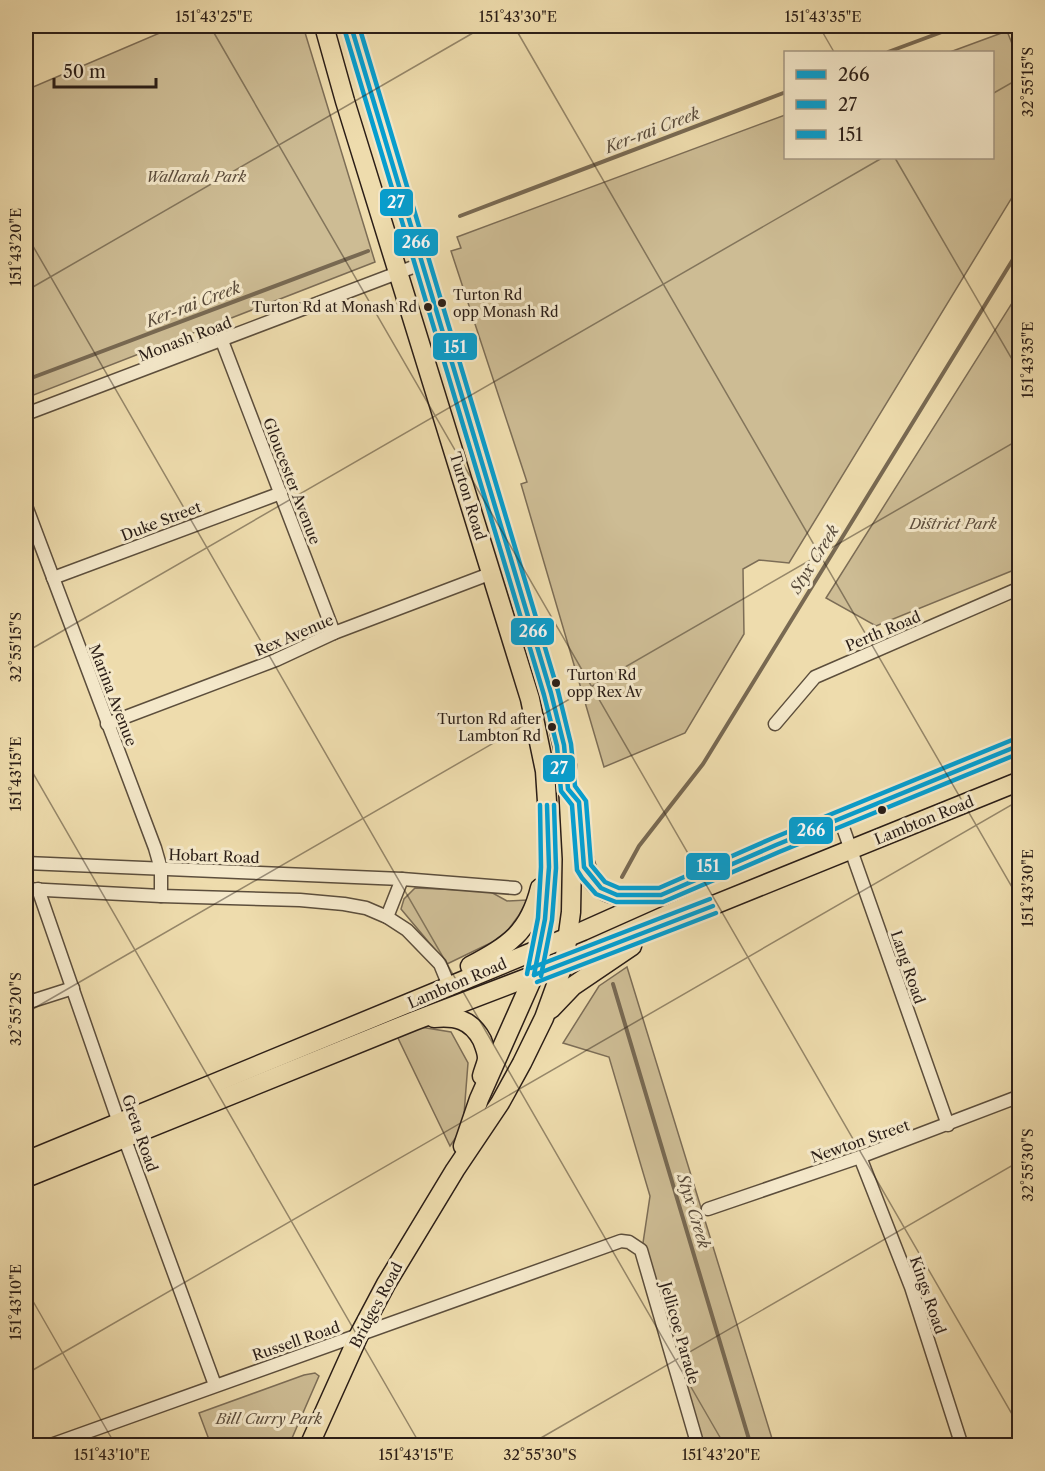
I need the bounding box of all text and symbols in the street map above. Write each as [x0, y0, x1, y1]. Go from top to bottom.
text: 151°43'25"E [175, 7, 253, 26]
text: 151°43'30"E [479, 7, 557, 26]
text: 151°43'35"E [784, 7, 862, 26]
text: 32°55'15"S [1018, 47, 1037, 117]
scale bar [54, 51, 156, 89]
legend [784, 51, 994, 159]
text: 50 m [63, 61, 106, 83]
text: 266 [838, 64, 869, 86]
text: 27 [838, 94, 857, 116]
water label: Ker-rai Creek [600, 103, 703, 158]
text: 151 [838, 124, 863, 146]
park label: Wallarah Park [146, 167, 247, 186]
line badge: 27 [379, 188, 414, 217]
text: 27 [387, 192, 406, 212]
text: 151°43'20"E [6, 208, 25, 286]
line badge: 266 [393, 228, 439, 257]
text: 266 [402, 232, 431, 252]
water label: Ker-rai Creek [141, 277, 244, 332]
place label: Turton Rd opp Monash Rd [453, 286, 559, 321]
marker: Turton Rd opp Monash Rd [436, 297, 448, 309]
place label: Turton Rd at Monash Rd [252, 298, 417, 316]
marker: Turton Rd at Monash Rd [422, 301, 434, 313]
street label: Monash Road [136, 313, 234, 365]
text: 151°43'35"E [1018, 321, 1037, 399]
line badge: 151 [432, 332, 478, 361]
text: 151 [443, 337, 467, 357]
street label: Gloucester Avenue [259, 415, 325, 547]
street label: Turton Road [446, 450, 490, 542]
street label: Duke Street [118, 497, 204, 545]
park label: District Park [908, 514, 997, 533]
water label: Styx Creek [785, 520, 843, 598]
street label: Perth Road [842, 607, 924, 655]
street label: Rex Avenue [252, 610, 336, 660]
text: 32°55'15"S [6, 612, 25, 682]
line badge: 266 [510, 617, 555, 646]
text: 266 [519, 621, 548, 641]
street label: Marina Avenue [85, 641, 141, 749]
place label: Turton Rd opp Rex Av [567, 666, 643, 701]
marker: Turton Rd opp Rex Av [550, 677, 562, 689]
place label: Turton Rd after Lambton Rd [437, 710, 541, 745]
marker: Turton Rd after Lambton Rd [546, 721, 558, 733]
text: 151°43'15"E [6, 736, 25, 812]
line badge: 27 [542, 754, 576, 783]
text: 27 [550, 758, 569, 778]
street label: Lambton Road [871, 791, 977, 849]
unlabelled marker [876, 804, 888, 816]
line badge: 266 [788, 816, 834, 845]
text: 266 [797, 820, 826, 840]
street label: Hobart Road [168, 845, 260, 867]
text: 151°43'30"E [1018, 849, 1037, 927]
line badge: 151 [685, 852, 731, 881]
text: 151 [696, 856, 720, 876]
street label: Lang Road [887, 928, 929, 1006]
street label: Lambton Road [405, 954, 509, 1012]
text: 32°55'20"S [6, 972, 25, 1046]
street label: Greta Road [118, 1092, 162, 1174]
street label: Newton Street [808, 1115, 912, 1167]
text: 32°55'30"S [1018, 1128, 1037, 1202]
water label: Styx Creek [673, 1170, 715, 1251]
street label: Kings Road [906, 1254, 950, 1336]
street label: Bridges Road [345, 1259, 407, 1351]
text: 151°43'10"E [6, 1264, 25, 1340]
street label: Jellicoe Parade [656, 1278, 704, 1386]
street label: Russell Road [250, 1317, 342, 1365]
park label: Bill Curry Park [215, 1409, 322, 1428]
text: 151°43'10"E [74, 1445, 150, 1464]
text: 151°43'15"E [378, 1445, 454, 1464]
text: 32°55'30"S [503, 1445, 577, 1464]
text: 151°43'20"E [682, 1445, 760, 1464]

